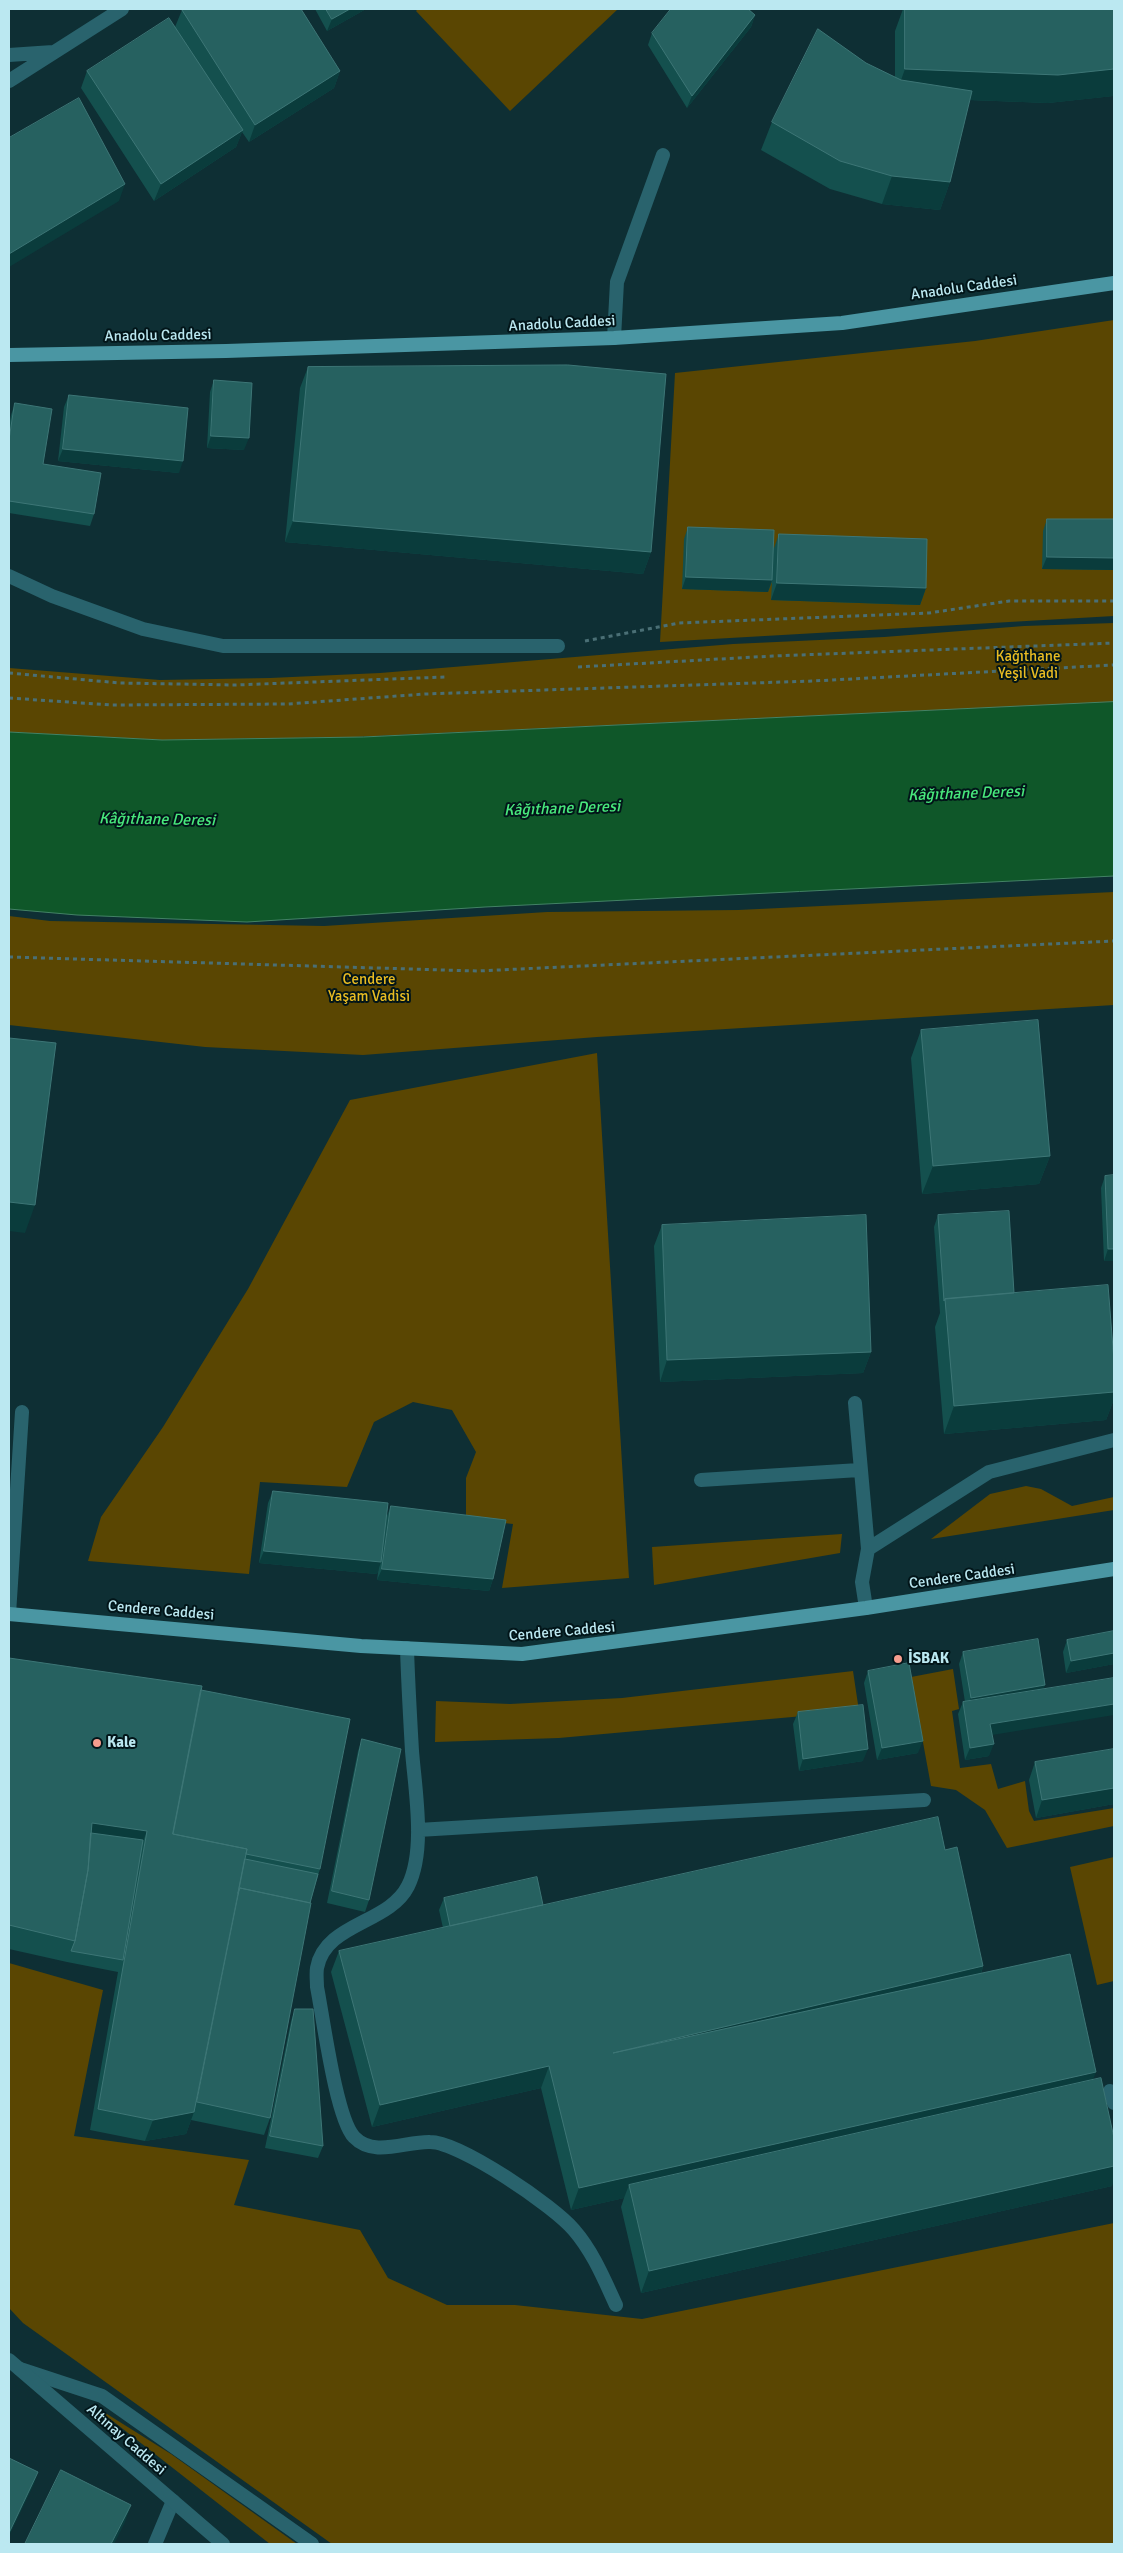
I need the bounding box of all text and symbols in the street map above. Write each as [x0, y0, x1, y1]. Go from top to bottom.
street label: Anadolu Caddesi [910, 272, 1018, 304]
street label: Anadolu Caddesi [508, 312, 616, 336]
street label: Anadolu Caddesi [104, 326, 212, 346]
park label: Kağıthane Yeşil Vadi [995, 648, 1061, 683]
water label: Kâğıthane Deresi [908, 782, 1024, 806]
water label: Kâğıthane Deresi [504, 797, 620, 821]
water label: Kâğıthane Deresi [99, 809, 215, 831]
park label: Cendere Yaşam Vadisi [328, 971, 410, 1006]
street label: Cendere Caddesi [908, 1561, 1016, 1593]
street label: Cendere Caddesi [107, 1597, 215, 1625]
street label: Cendere Caddesi [508, 1618, 616, 1646]
place label: İSBAK [908, 1650, 949, 1668]
marker: İSBAK [892, 1653, 904, 1665]
place label: Kale [107, 1734, 136, 1752]
marker: Kale [91, 1737, 103, 1749]
street label: Altınay Caddesi [83, 2401, 169, 2479]

